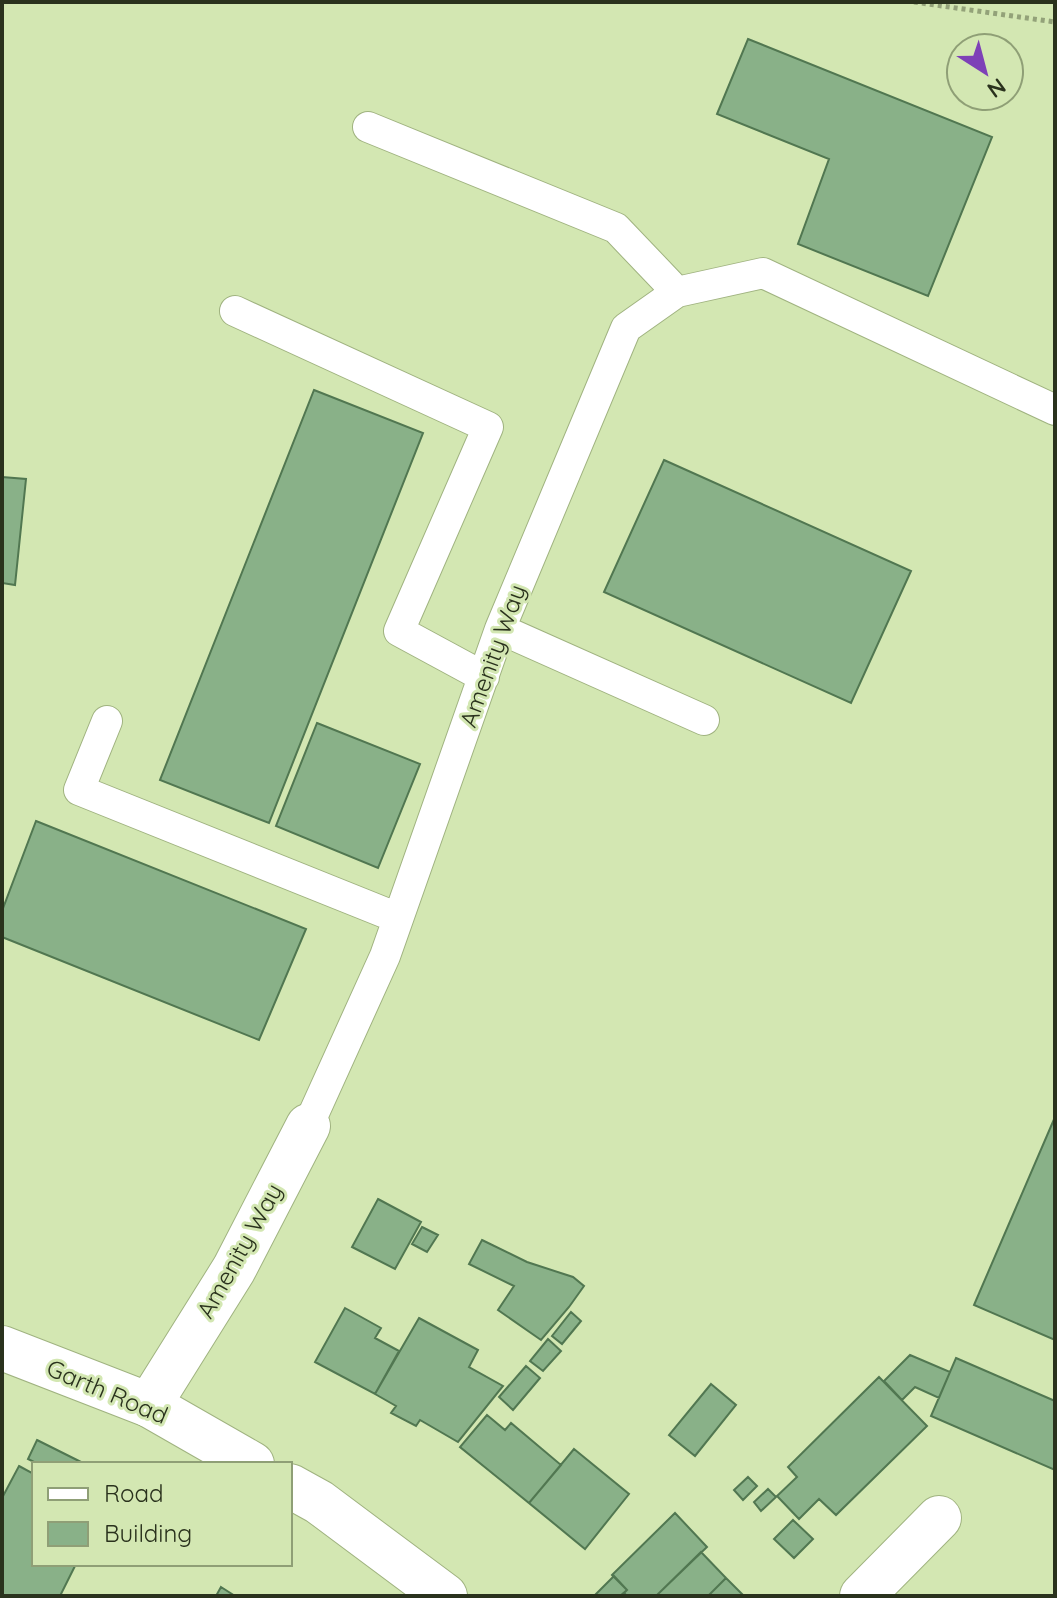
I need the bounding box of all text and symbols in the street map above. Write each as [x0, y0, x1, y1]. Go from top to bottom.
north arrow [945, 32, 1025, 112]
text: N [982, 72, 1012, 104]
street label: Amenity Way [452, 580, 532, 731]
street label: Amenity Way [190, 1178, 288, 1323]
street label: Garth Road [42, 1352, 172, 1430]
legend [32, 1462, 292, 1566]
text: Road [104, 1478, 164, 1508]
text: Building [104, 1518, 192, 1548]

